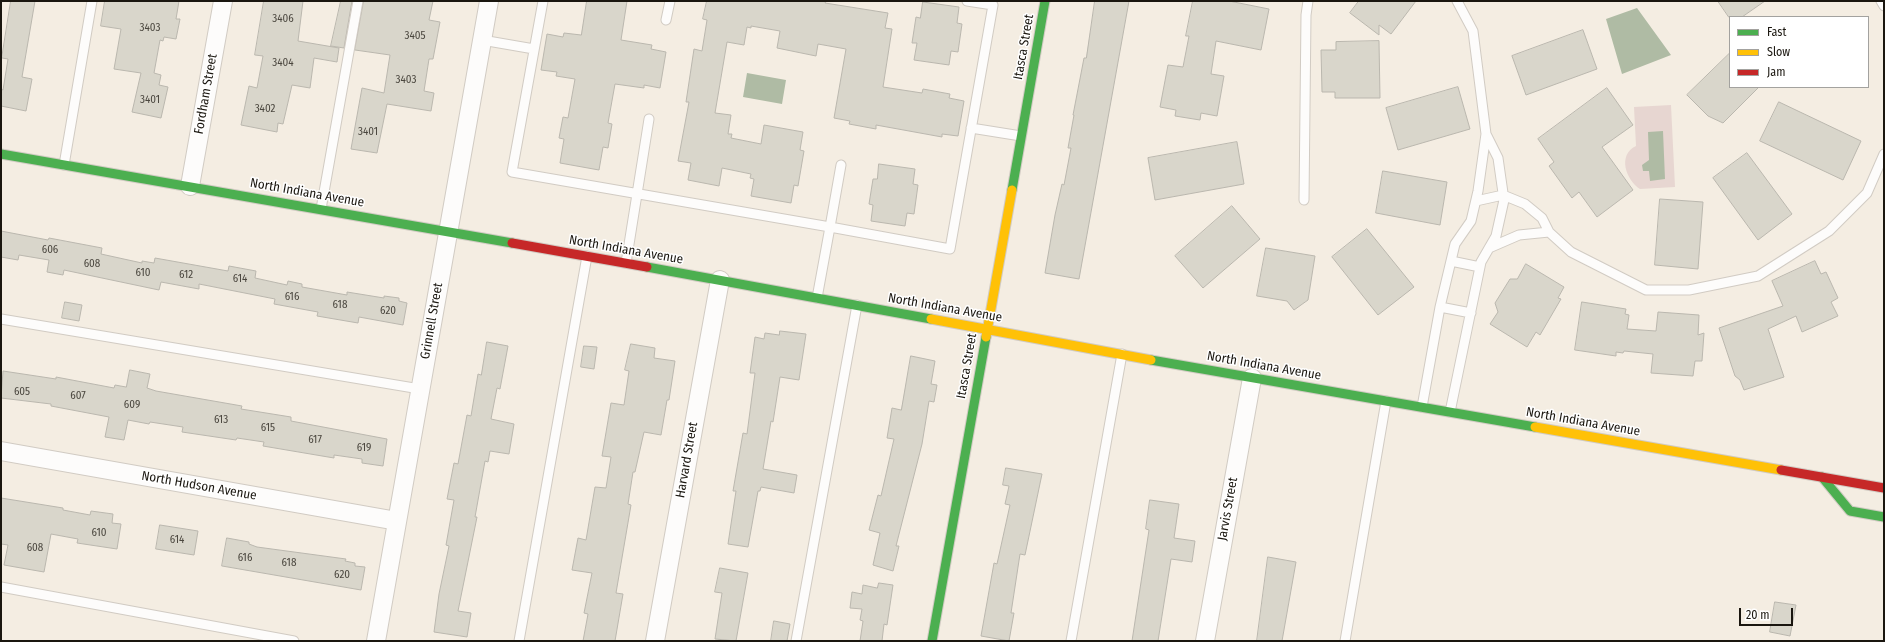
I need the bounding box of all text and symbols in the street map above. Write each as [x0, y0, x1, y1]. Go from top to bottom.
house number: 3406 [272, 12, 294, 26]
street label: Itasca Street [1011, 13, 1037, 81]
legend [1729, 16, 1869, 88]
house number: 3403 [140, 21, 160, 35]
text: Fast [1767, 25, 1786, 39]
house number: 3405 [404, 29, 426, 43]
text: Slow [1767, 45, 1790, 59]
street label: Fordham Street [191, 53, 221, 135]
house number: 3404 [272, 56, 294, 70]
text: Jam [1767, 65, 1785, 79]
house number: 3403 [396, 73, 416, 87]
house number: 3401 [140, 93, 160, 107]
house number: 3402 [255, 102, 275, 116]
house number: 3401 [358, 125, 378, 139]
street label: North Indiana Avenue [249, 175, 365, 211]
street label: North Indiana Avenue [568, 232, 684, 268]
house number: 606 [42, 243, 58, 257]
house number: 608 [84, 257, 100, 271]
house number: 610 [136, 266, 150, 280]
house number: 612 [179, 268, 193, 282]
house number: 614 [233, 272, 247, 286]
street label: Grinnell Street [418, 282, 446, 360]
house number: 616 [285, 290, 299, 304]
street label: North Indiana Avenue [887, 290, 1003, 326]
house number: 618 [333, 298, 347, 312]
house number: 620 [380, 304, 396, 318]
street label: Itasca Street [954, 332, 980, 400]
street label: North Indiana Avenue [1206, 348, 1322, 384]
house number: 605 [14, 385, 30, 399]
house number: 607 [70, 389, 86, 403]
house number: 609 [124, 398, 140, 412]
street label: North Indiana Avenue [1525, 404, 1641, 440]
house number: 613 [214, 413, 228, 427]
house number: 615 [261, 421, 275, 435]
street label: Harvard Street [673, 421, 701, 499]
house number: 617 [308, 433, 322, 447]
house number: 619 [357, 441, 371, 455]
street label: North Hudson Avenue [140, 468, 258, 504]
street label: Jarvis Street [1215, 476, 1241, 542]
house number: 610 [92, 526, 106, 540]
house number: 614 [170, 533, 184, 547]
house number: 608 [27, 541, 43, 555]
house number: 616 [238, 551, 252, 565]
house number: 618 [282, 556, 296, 570]
house number: 620 [334, 568, 350, 582]
scale bar [1741, 600, 1795, 626]
text: 20 m [1746, 608, 1770, 622]

